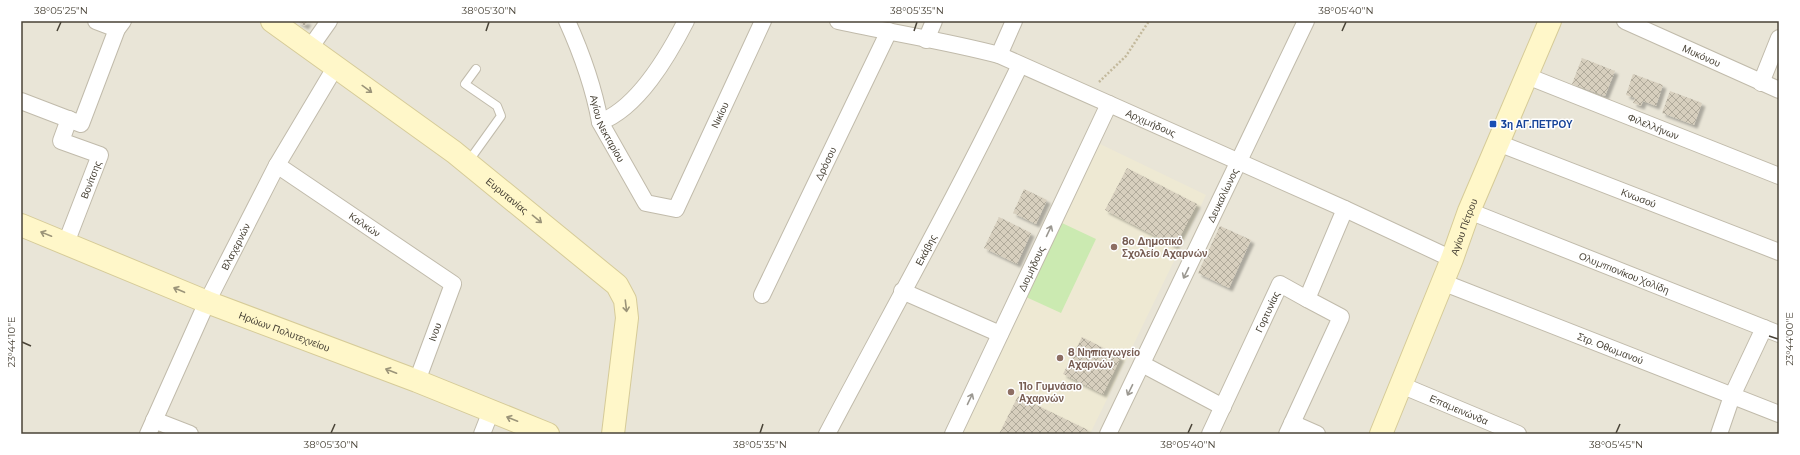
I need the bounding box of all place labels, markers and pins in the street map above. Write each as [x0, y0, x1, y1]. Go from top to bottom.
place label: 3η ΑΓ.ΠΕΤΡΟΥ [1500, 118, 1573, 131]
marker: 3η ΑΓ.ΠΕΤΡΟΥ [1488, 119, 1498, 129]
place label: 8ο Δημοτικό Σχολείο Αχαρνών [1122, 235, 1208, 260]
marker: 8ο Δημοτικό Σχολείο Αχαρνών [1109, 242, 1119, 252]
place label: 8 Νηπιαγωγείο Αχαρνών [1068, 346, 1140, 371]
marker: 8 Νηπιαγωγείο Αχαρνών [1055, 353, 1065, 363]
place label: 11ο Γυμνάσιο Αχαρνών [1019, 380, 1082, 405]
marker: 11ο Γυμνάσιο Αχαρνών [1006, 387, 1016, 397]

